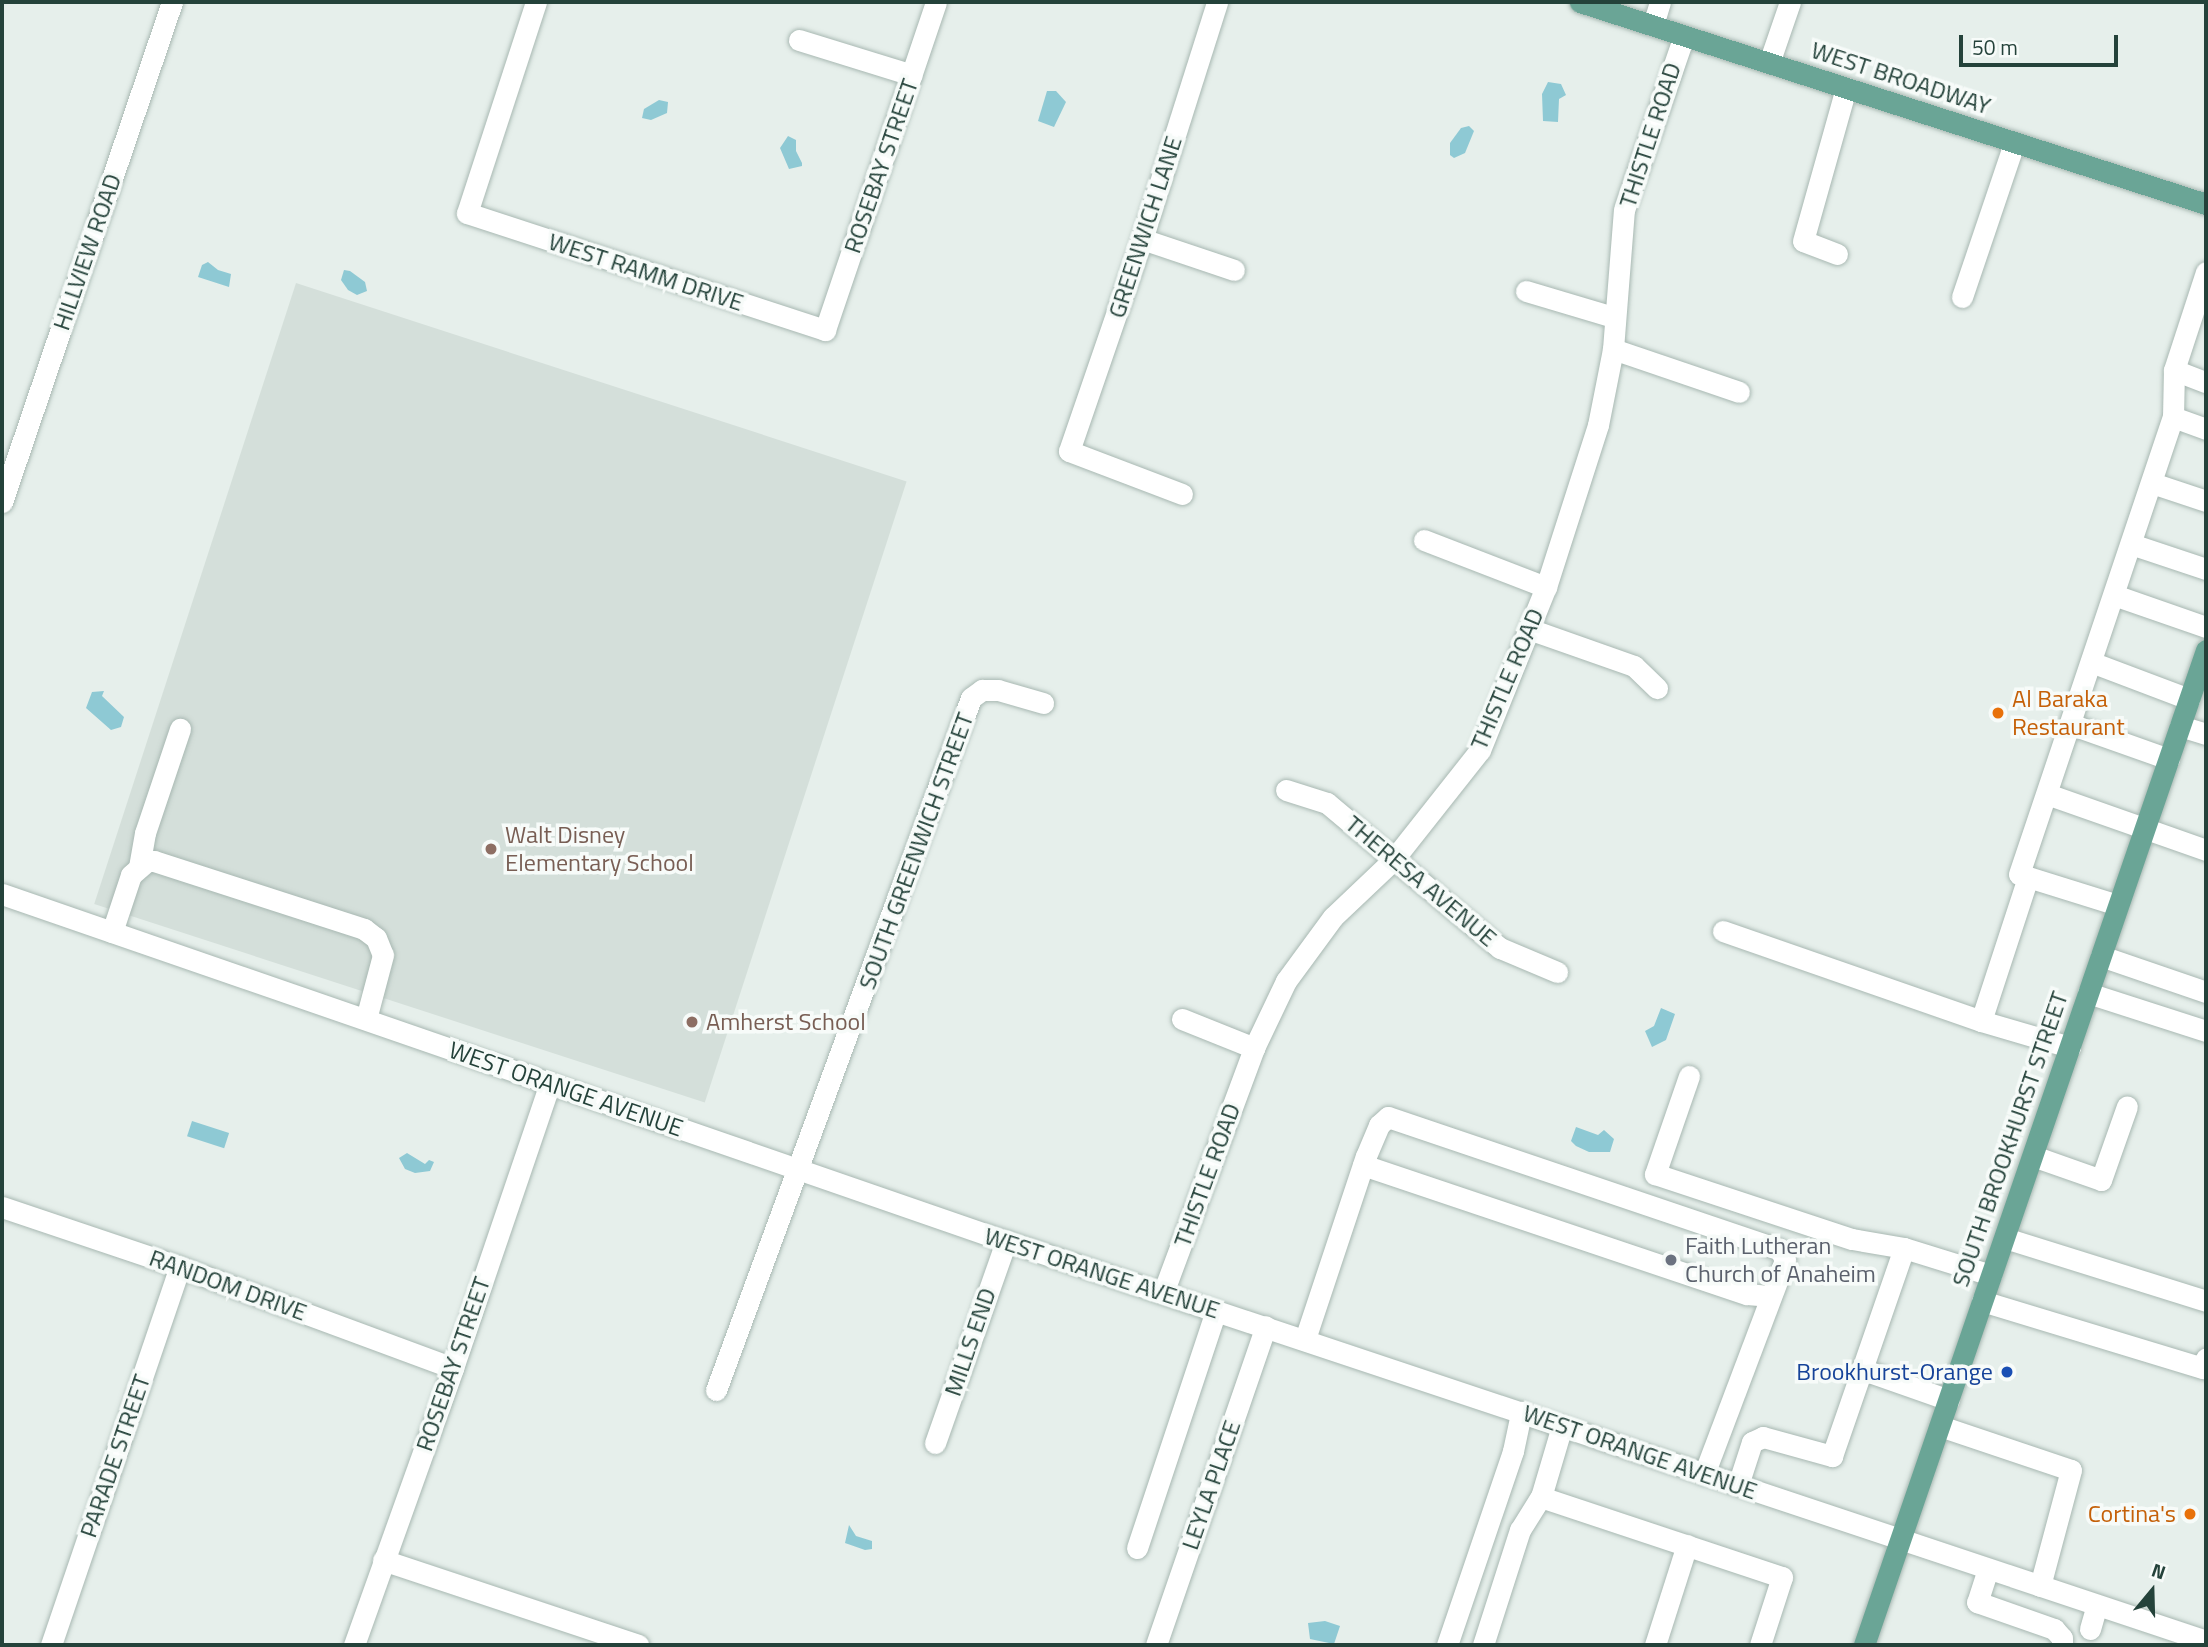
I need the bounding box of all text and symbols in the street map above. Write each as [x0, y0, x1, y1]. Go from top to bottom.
scale bar [1963, 21, 2122, 65]
text: 50 m [1972, 31, 2018, 63]
street label: WEST BROADWAY [1808, 35, 1994, 121]
street label: THISTLE ROAD [1613, 59, 1687, 211]
street label: ROSEBAY STREET [838, 75, 924, 257]
street label: GREENWICH LANE [1102, 133, 1188, 321]
street label: HILLVIEW ROAD [47, 170, 127, 334]
street label: WEST RAMM DRIVE [545, 227, 747, 317]
street label: THISTLE ROAD [1464, 604, 1550, 754]
place label: Al Baraka Restaurant [2012, 685, 2125, 741]
marker: Al Baraka Restaurant [1990, 705, 2006, 721]
street label: SOUTH GREENWICH STREET [853, 709, 979, 993]
street label: THERESA AVENUE [1340, 809, 1502, 953]
place label: Walt Disney Elementary School [505, 821, 694, 877]
marker: Walt Disney Elementary School [483, 841, 499, 857]
street label: SOUTH BROOKHURST STREET [1946, 988, 2074, 1290]
place label: Amherst School [706, 1008, 866, 1036]
marker: Amherst School [684, 1014, 700, 1030]
street label: WEST ORANGE AVENUE [445, 1035, 687, 1143]
street label: THISTLE ROAD [1168, 1099, 1246, 1251]
street label: WEST ORANGE AVENUE [981, 1221, 1223, 1325]
place label: Faith Lutheran Church of Anaheim [1685, 1232, 1876, 1288]
street label: RANDOM DRIVE [145, 1243, 311, 1327]
marker: Faith Lutheran Church of Anaheim [1663, 1252, 1679, 1268]
street label: ROSEBAY STREET [410, 1273, 496, 1455]
street label: MILLS END [938, 1284, 1002, 1400]
place label: Brookhurst-Orange [1796, 1358, 1993, 1386]
marker: Brookhurst-Orange [1999, 1364, 2015, 1380]
street label: PARADE STREET [74, 1371, 156, 1541]
street label: WEST ORANGE AVENUE [1519, 1398, 1761, 1506]
street label: LEYLA PLACE [1175, 1417, 1247, 1553]
place label: Cortina's [2088, 1500, 2176, 1528]
marker: Cortina's [2182, 1506, 2198, 1522]
text: N [2148, 1555, 2170, 1587]
north arrow [2117, 1556, 2187, 1626]

